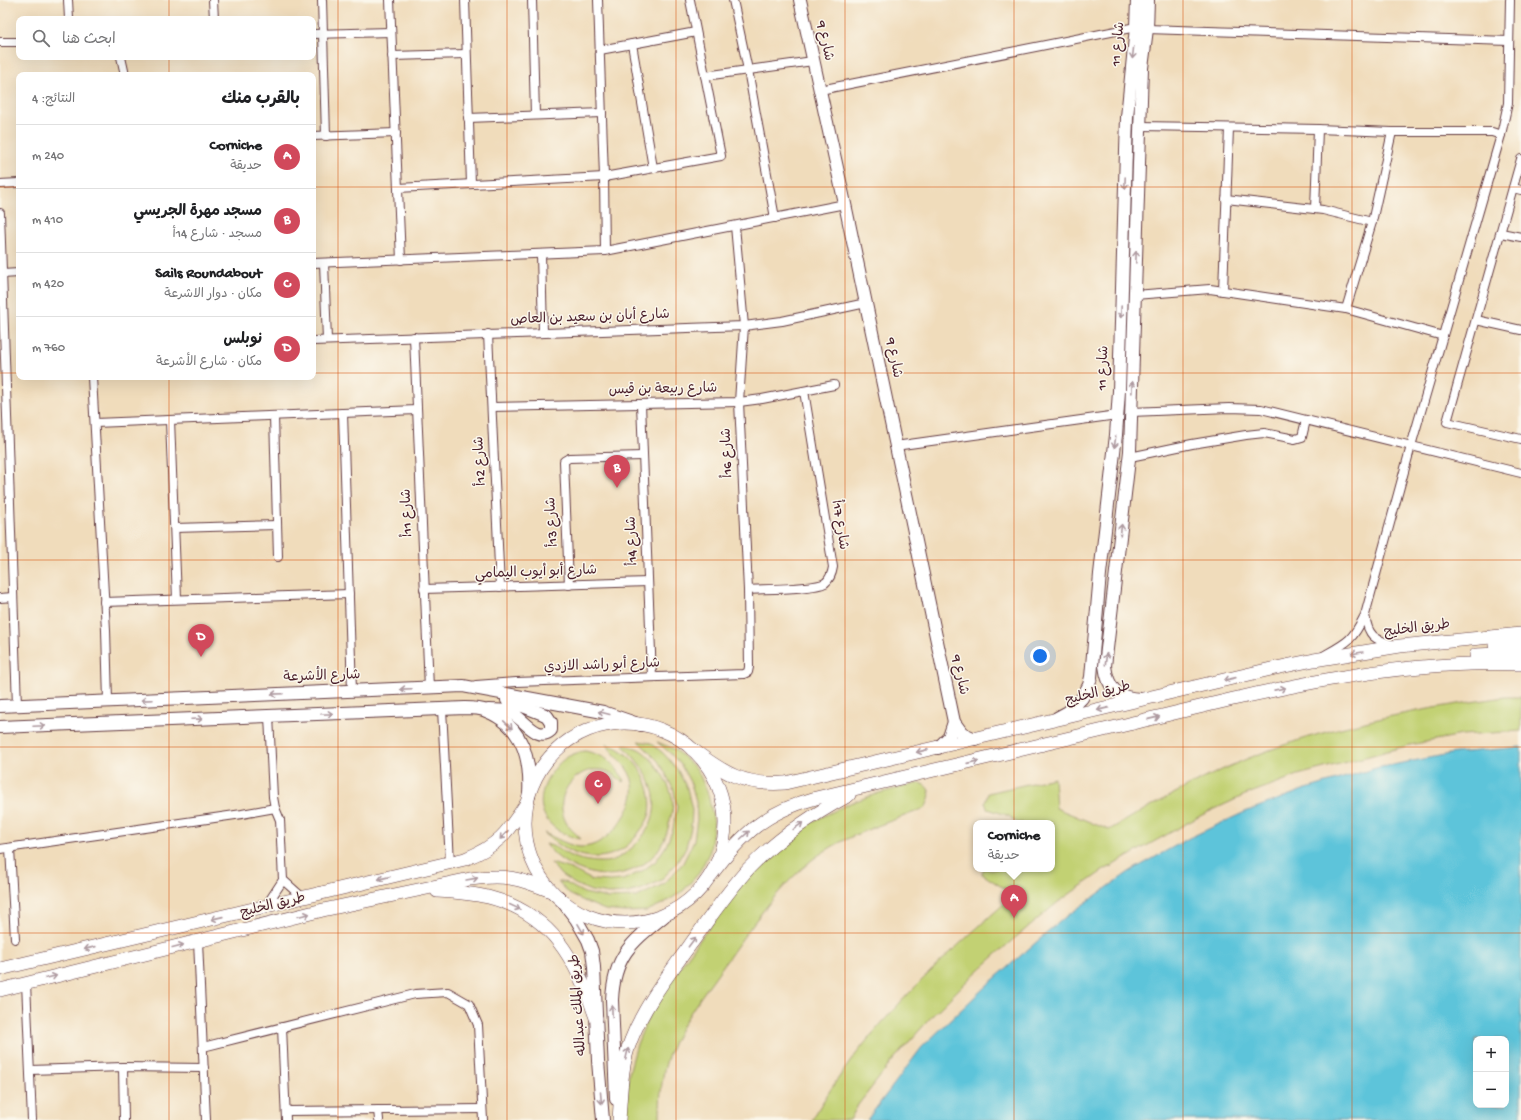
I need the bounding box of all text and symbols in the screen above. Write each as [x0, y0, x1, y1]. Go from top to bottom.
search box [16, 16, 316, 60]
street label: شارع 9 [811, 18, 837, 63]
street label: شارع 11 [1108, 21, 1129, 68]
icon: search [30, 27, 52, 49]
text: ابحث هنا [62, 31, 116, 49]
one-way arrow [1129, 46, 1137, 59]
text: بالقرب منك [221, 90, 300, 110]
text: النتائج: 4 [32, 92, 75, 107]
text: Corniche [210, 137, 262, 155]
text: 240 m [32, 149, 64, 164]
text: A [283, 149, 291, 164]
text: حديقة [230, 159, 262, 174]
one-way arrow [1121, 176, 1129, 189]
text: مسجد مهرة الجريسي [134, 203, 262, 221]
text: 410 m [32, 213, 63, 228]
text: B [284, 213, 290, 228]
text: مسجد · شارع 14أ [173, 227, 262, 242]
one-way arrow [1132, 251, 1140, 264]
text: Sails Roundabout [155, 265, 262, 283]
text: 420 m [32, 277, 64, 292]
text: C [283, 277, 291, 292]
text: مكان · دوار الاشرعة [164, 287, 262, 302]
street label: شارع أبان بن سعيد بن العاص [510, 305, 670, 329]
one-way arrow [1117, 305, 1125, 318]
text: نوبلس [224, 331, 262, 349]
street label: شارع 9 [881, 335, 905, 380]
text: 760 m [32, 341, 65, 356]
text: D [283, 341, 291, 356]
street label: شارع 11 [1095, 345, 1113, 392]
text: مكان · شارع الأشرعة [156, 355, 262, 370]
street label: شارع ربيعة بن قيس [609, 381, 717, 399]
one-way arrow [1128, 381, 1136, 394]
street label: شارع 16أ [717, 428, 737, 478]
one-way arrow [1112, 435, 1119, 448]
street label: شارع 12أ [469, 436, 491, 486]
pin: B [604, 455, 630, 488]
street label: شارع 11أ [397, 489, 417, 538]
street label: شارع 13أ [541, 497, 563, 548]
street label: شارع 17أ [827, 499, 853, 551]
street label: شارع 14أ [622, 516, 642, 566]
one-way arrow [1117, 524, 1125, 537]
street label: شارع أبو أيوب اليمامي [475, 560, 597, 586]
street label: طريق الخليج [1383, 617, 1451, 641]
pin: D [188, 624, 214, 657]
your location [1030, 646, 1050, 666]
one-way arrow [1351, 649, 1364, 657]
street label: شارع 9 [946, 652, 972, 697]
street label: شارع أبو راشد الازدي [544, 653, 660, 677]
one-way arrow [1102, 653, 1110, 666]
street label: شارع الأشرعة [283, 664, 361, 687]
one-way arrow [1224, 676, 1237, 683]
street label: طريق الخليج [1064, 678, 1132, 710]
one-way arrow [400, 685, 413, 692]
one-way arrow [1273, 685, 1286, 693]
one-way arrow [271, 690, 284, 698]
one-way arrow [141, 696, 154, 703]
one-way arrow [1097, 705, 1110, 713]
one-way arrow [598, 709, 611, 716]
one-way arrow [320, 710, 333, 718]
one-way arrow [1147, 714, 1160, 722]
one-way arrow [190, 716, 203, 723]
one-way arrow [503, 720, 513, 730]
one-way arrow [32, 722, 45, 729]
one-way arrow [916, 748, 929, 756]
one-way arrow [966, 757, 979, 765]
pin: C [585, 771, 611, 804]
popup [973, 820, 1055, 872]
one-way arrow [792, 822, 803, 830]
text: Corniche [988, 827, 1040, 845]
one-way arrow [500, 829, 509, 840]
one-way arrow [740, 830, 750, 839]
text: حديقة [988, 849, 1020, 864]
one-way arrow [378, 874, 391, 882]
one-way arrow [465, 875, 478, 883]
pin: A [1001, 885, 1027, 918]
street label: طريق الخليج [239, 890, 307, 922]
one-way arrow [509, 904, 521, 911]
one-way arrow [297, 911, 310, 918]
one-way arrow [210, 914, 223, 922]
one-way arrow [578, 923, 586, 935]
one-way arrow [688, 937, 697, 948]
one-way arrow [171, 941, 184, 949]
one-way arrow [84, 944, 97, 952]
street label: طريق الملك عبدالله [567, 953, 591, 1057]
one-way arrow [45, 972, 58, 980]
one-way arrow [608, 1005, 616, 1018]
map controls [1473, 1036, 1509, 1108]
button: + [1473, 1036, 1509, 1072]
one-way arrow [624, 1048, 632, 1061]
button: − [1473, 1072, 1509, 1108]
one-way arrow [598, 1091, 605, 1104]

